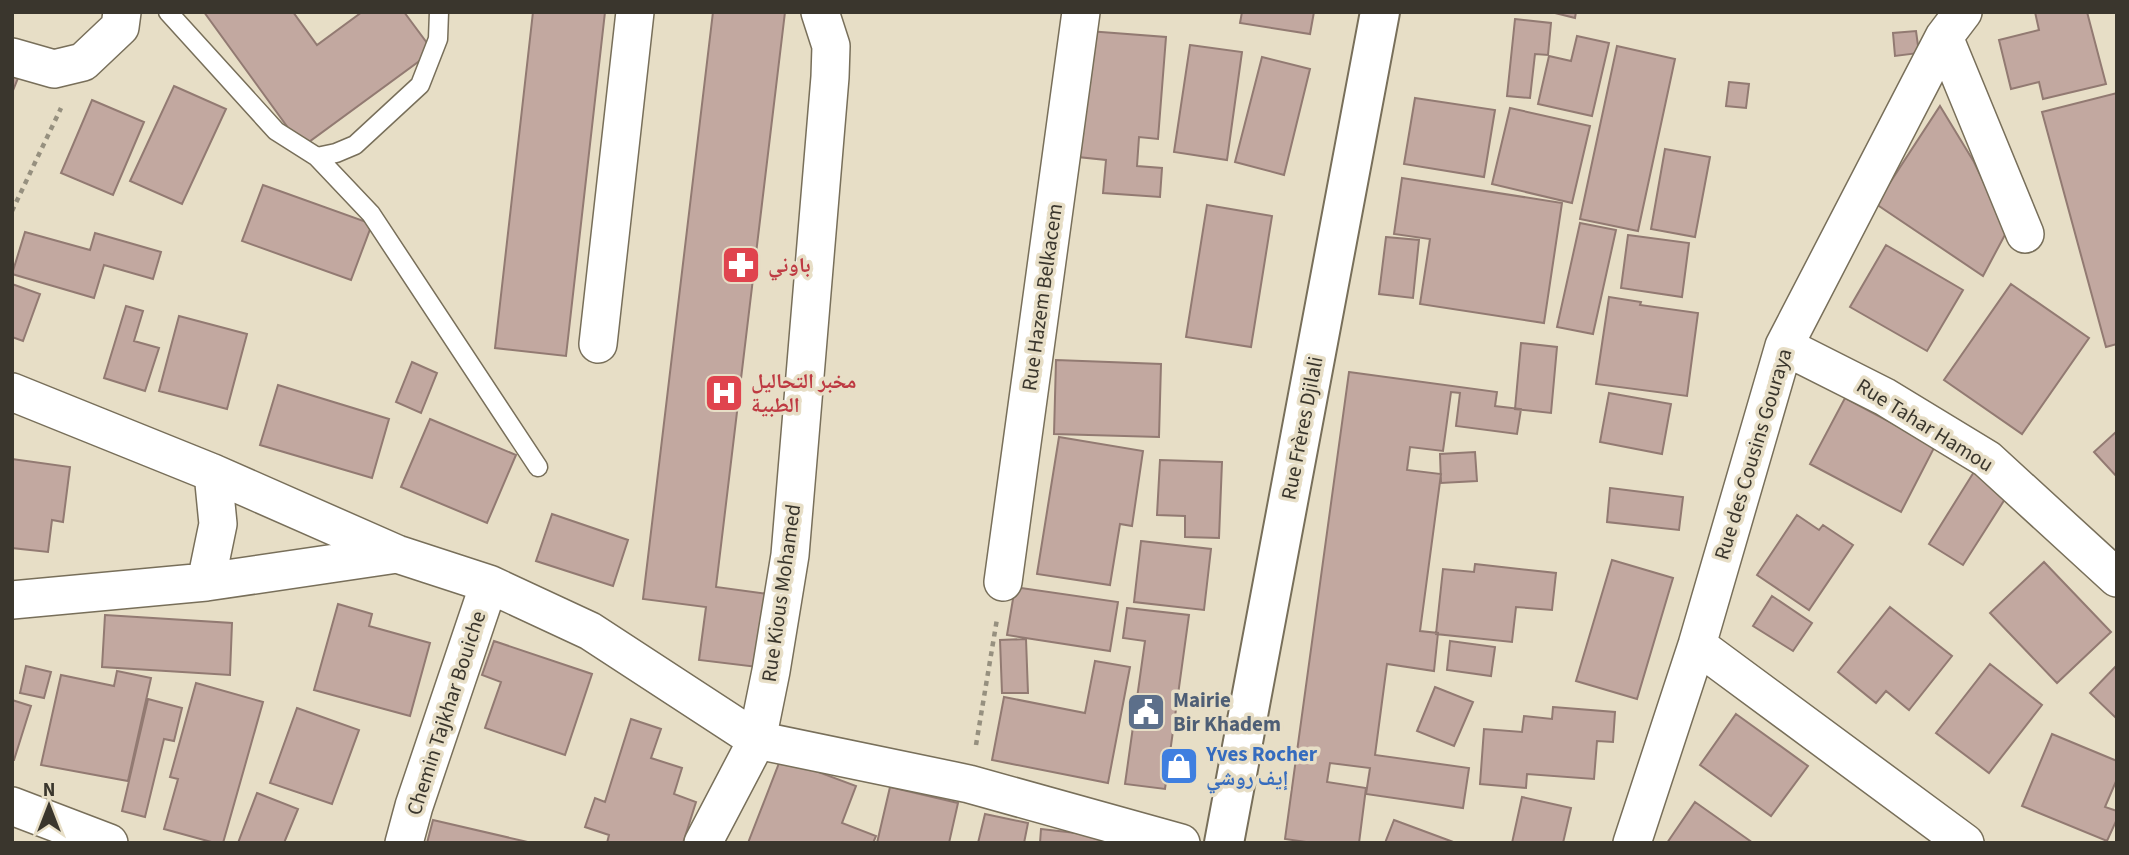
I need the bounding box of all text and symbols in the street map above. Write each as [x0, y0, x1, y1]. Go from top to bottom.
street label: Rue Hazem Belkacem [1014, 201, 1070, 393]
pharmacy icon: باوني [720, 244, 762, 286]
place label: باوني [768, 250, 811, 281]
street label: Rue des Cousins Gouraya [1707, 345, 1799, 563]
street label: Rue Frères Djilali [1273, 354, 1331, 502]
place label: مخبر التحاليل الطبية [751, 366, 856, 420]
street label: Rue Tahar Hamou [1851, 371, 1999, 479]
hospital icon: مخبر التحاليل الطبية [703, 372, 745, 414]
street label: Rue Kious Mohamed [754, 502, 808, 684]
street label: Chemin Tajkhar Bouiche [399, 607, 493, 819]
place label: Mairie Bir Khadem [1173, 685, 1281, 739]
public building icon: Mairie Bir Khadem [1125, 691, 1167, 733]
place label: Yves Rocher إيف روشي [1205, 739, 1318, 794]
shop icon: Yves Rocher إيف روشي [1158, 745, 1200, 787]
north arrow [14, 771, 84, 841]
text: N [43, 777, 55, 804]

